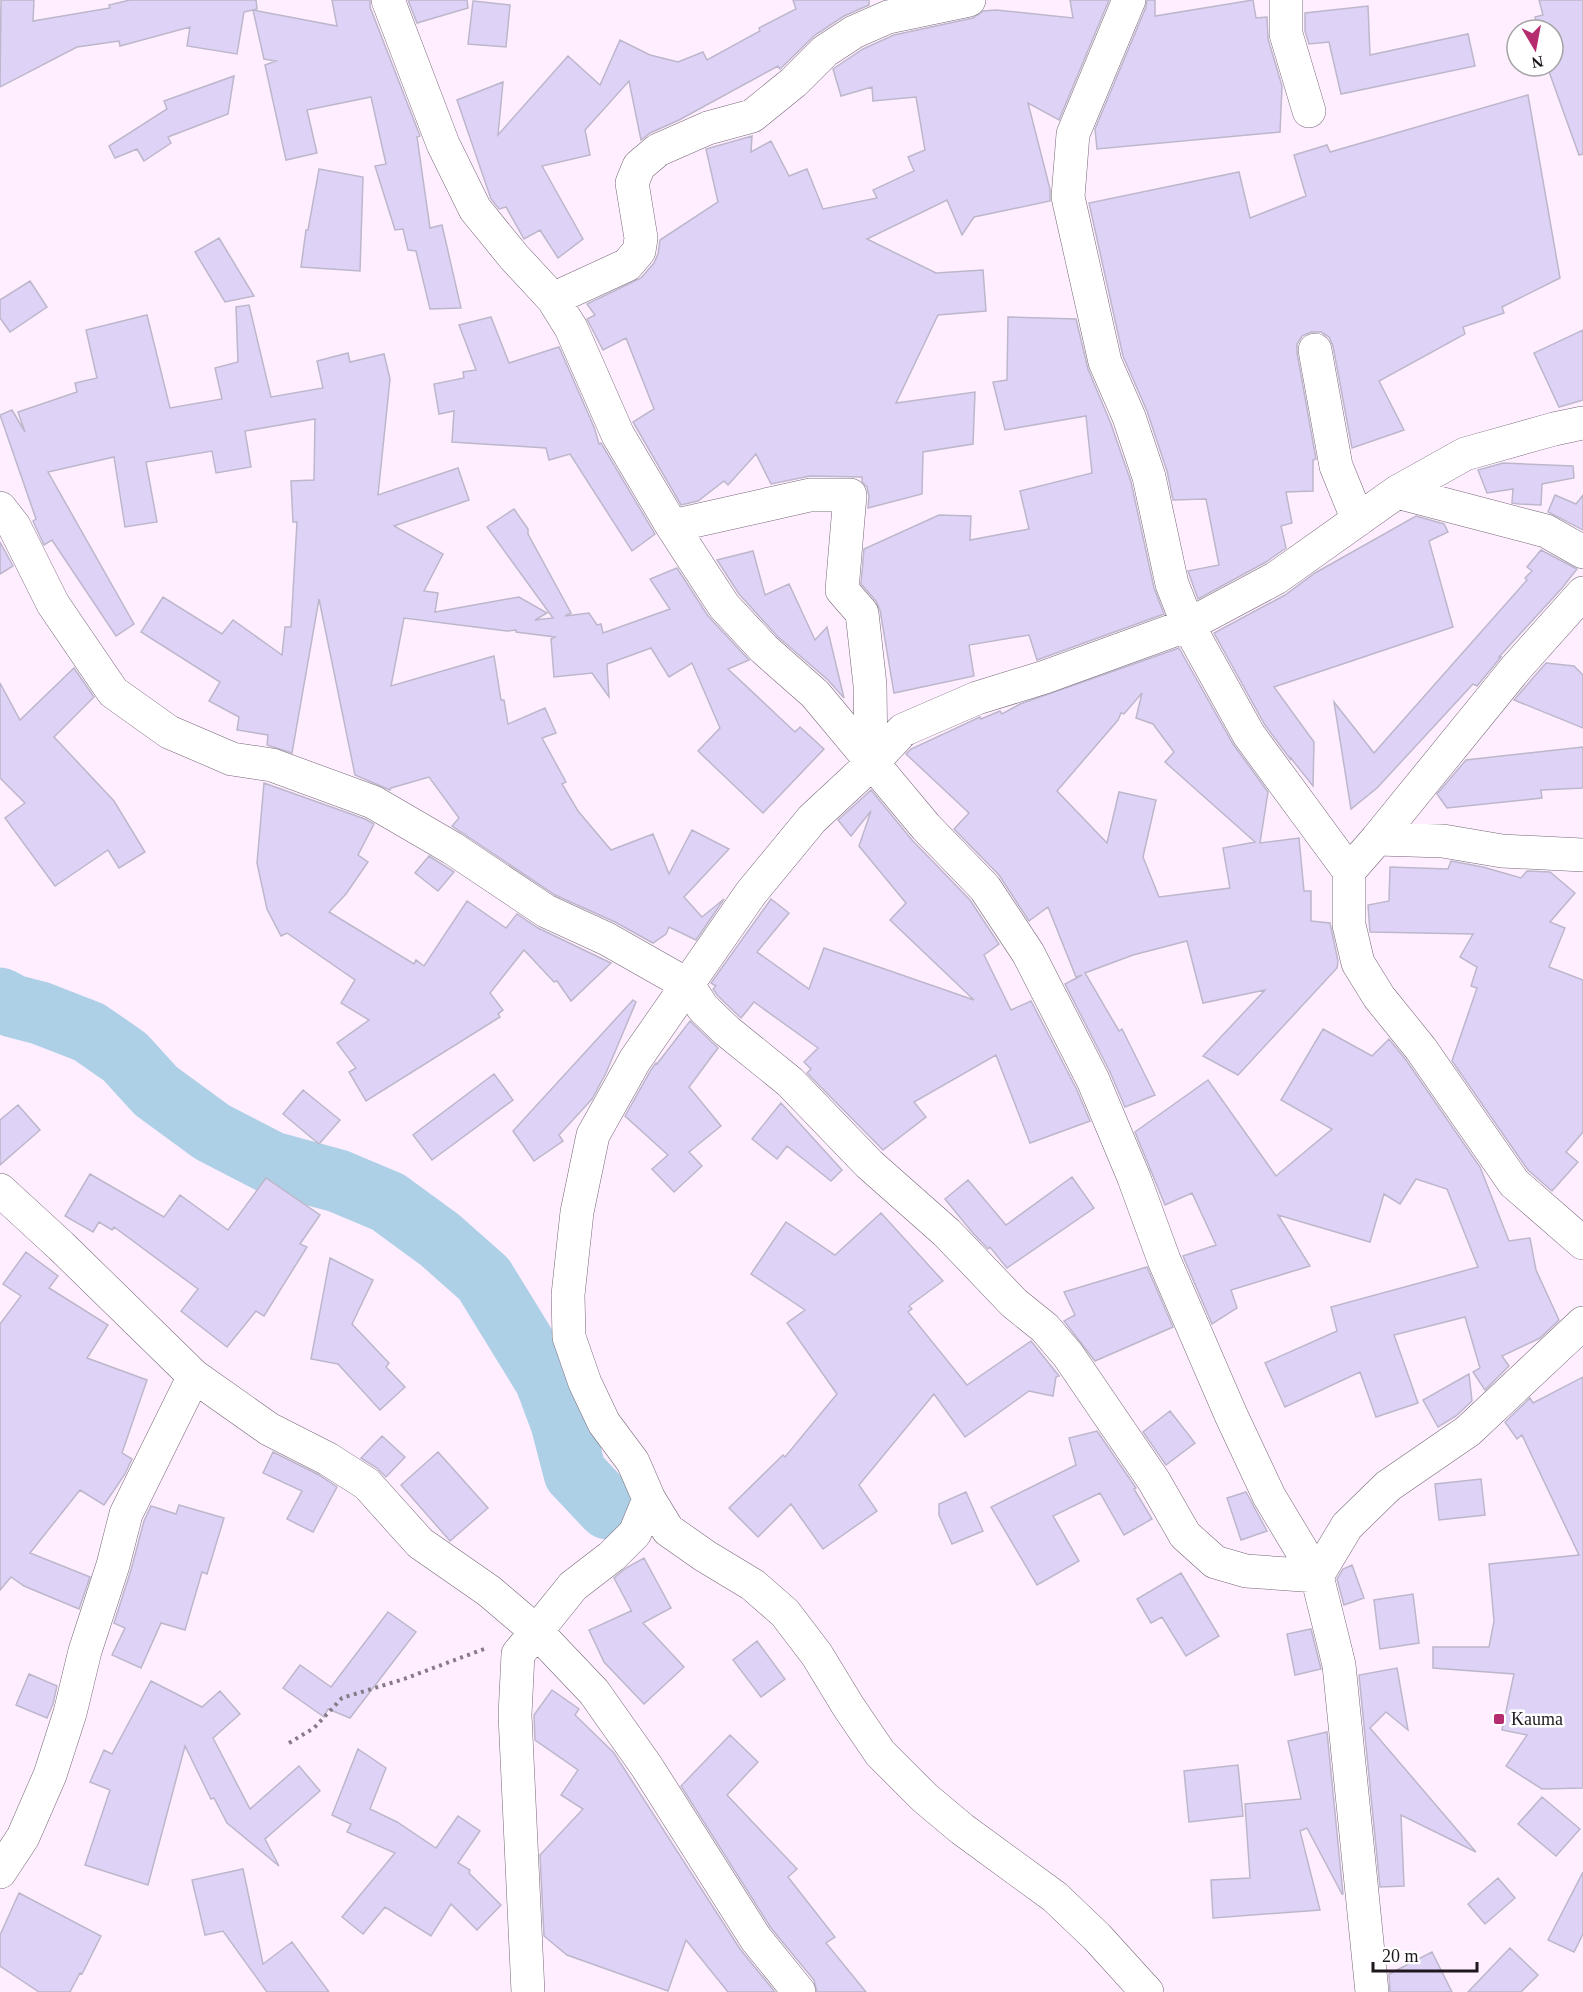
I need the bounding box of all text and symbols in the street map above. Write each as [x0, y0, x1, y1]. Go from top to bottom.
north arrow [1505, 18, 1565, 78]
text: N [1530, 53, 1545, 72]
place label: Kauma [1511, 1709, 1563, 1729]
marker: Kauma [1492, 1712, 1506, 1726]
scale bar [1373, 1935, 1476, 1973]
text: 20 m [1382, 1946, 1419, 1966]

